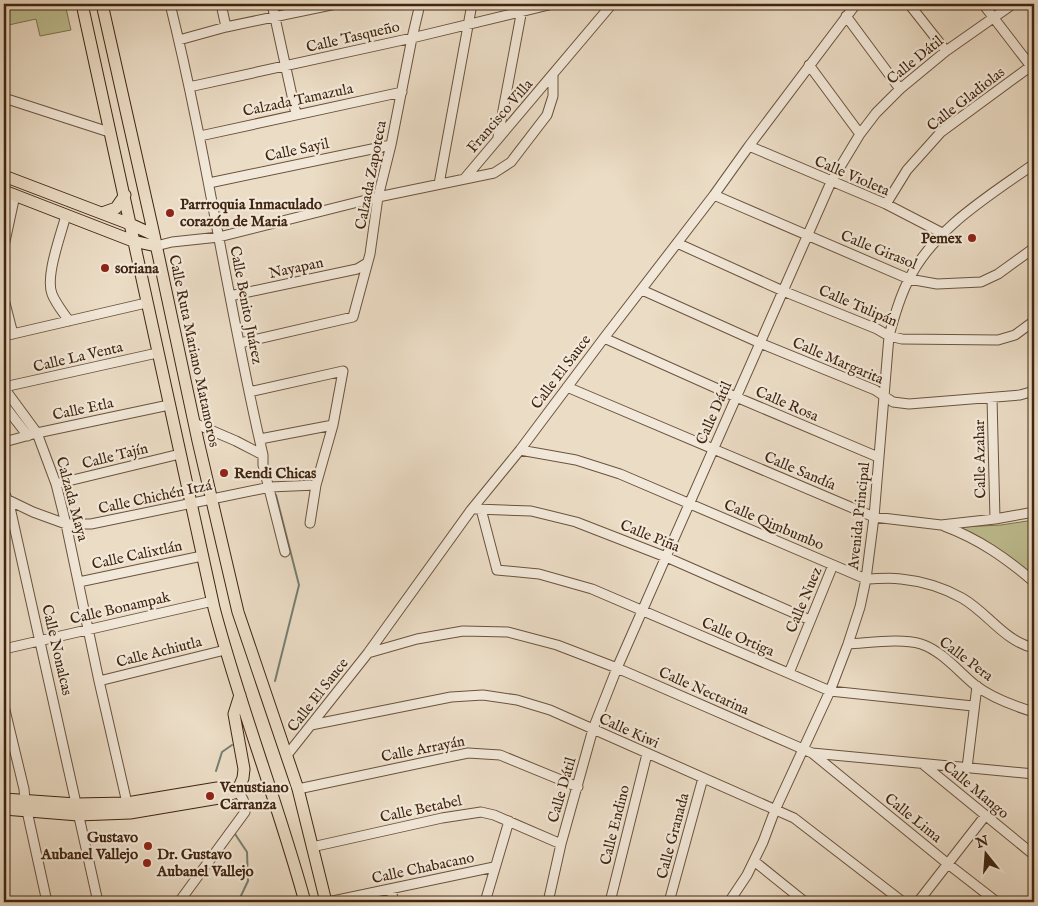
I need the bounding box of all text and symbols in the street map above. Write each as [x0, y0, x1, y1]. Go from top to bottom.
street label: Calle Tasqueño [304, 17, 402, 57]
street label: Calle Dátil [883, 31, 948, 89]
street label: Calle Gladiolas [923, 63, 1009, 135]
street label: Francisco Villa [463, 75, 537, 157]
street label: Calzada Tamazula [241, 79, 355, 121]
street label: Calzada Zapoteca [351, 118, 391, 231]
street label: Calle Sayil [263, 134, 332, 166]
street label: Calle Violeta [812, 152, 893, 201]
place label: Parrroquia Inmaculado corazón de Maria [180, 195, 322, 231]
marker: Parrroquia Inmaculado corazón de Maria [164, 207, 176, 219]
street label: Calle Girasol [838, 226, 921, 274]
place label: Pemex [921, 229, 963, 248]
marker: Pemex [966, 232, 978, 244]
street label: Calle Benito Juárez [225, 244, 267, 366]
street label: Calle Ruta Mariano Matamoros [164, 253, 224, 449]
street label: Nayapan [267, 253, 325, 283]
place label: soriana [115, 259, 159, 278]
marker: soriana [99, 262, 111, 274]
street label: Calle Tulipán [816, 281, 900, 331]
street label: Calle El Sauce [527, 331, 595, 413]
street label: Calle Margarita [789, 333, 887, 389]
street label: Calle La Venta [31, 337, 125, 377]
street label: Calle Dátil [692, 378, 737, 448]
street label: Calle Rosa [753, 382, 822, 426]
street label: Calle Etla [51, 393, 116, 425]
street label: Calle Azahar [970, 419, 990, 499]
street label: Calle Tajín [80, 439, 150, 473]
street label: Calle Sandía [761, 447, 839, 495]
street label: Calzada Maya [52, 455, 93, 544]
street label: Avenida Principal [844, 460, 874, 572]
place label: Rendi Chicas [234, 464, 317, 483]
marker: Rendi Chicas [218, 467, 230, 479]
street label: Calle Chichén Itzá [96, 476, 214, 518]
street label: Calle Qimbumbo [721, 495, 827, 555]
street label: Calle Piña [617, 515, 683, 557]
street label: Calle Calixtlán [90, 536, 184, 574]
street label: Calle Nuez [782, 564, 826, 636]
street label: Calle Bonampak [68, 587, 173, 629]
street label: Calle Nonalcas [37, 603, 77, 697]
street label: Calle Ortiga [699, 613, 778, 661]
street label: Calle Achiutla [114, 632, 204, 672]
street label: Calle Pera [935, 632, 997, 686]
street label: Calle El Sauce [283, 654, 353, 736]
street label: Calle Nectarina [656, 663, 753, 720]
street label: Calle Kiwi [596, 709, 662, 753]
street label: Calle Arrayán [380, 732, 466, 766]
street label: Calle Dátil [544, 754, 581, 825]
street label: Calle Mango [939, 757, 1013, 823]
place label: Venustiano Carranza [219, 778, 289, 814]
street label: Calle Endino [596, 783, 634, 867]
street label: Calle Lima [880, 789, 946, 847]
marker: Venustiano Carranza [204, 790, 216, 802]
street label: Calle Granada [652, 790, 694, 881]
street label: Calle Betabel [378, 791, 464, 827]
place label: Gustavo Aubanel Vallejo [40, 828, 138, 864]
north arrow [960, 828, 1010, 878]
text: N [973, 832, 991, 853]
marker: Gustavo Aubanel Vallejo [142, 840, 154, 852]
place label: Dr. Gustavo Aubanel Vallejo [156, 845, 254, 881]
street label: Calle Chabacano [370, 848, 476, 888]
marker: Dr. Gustavo Aubanel Vallejo [141, 857, 153, 869]

